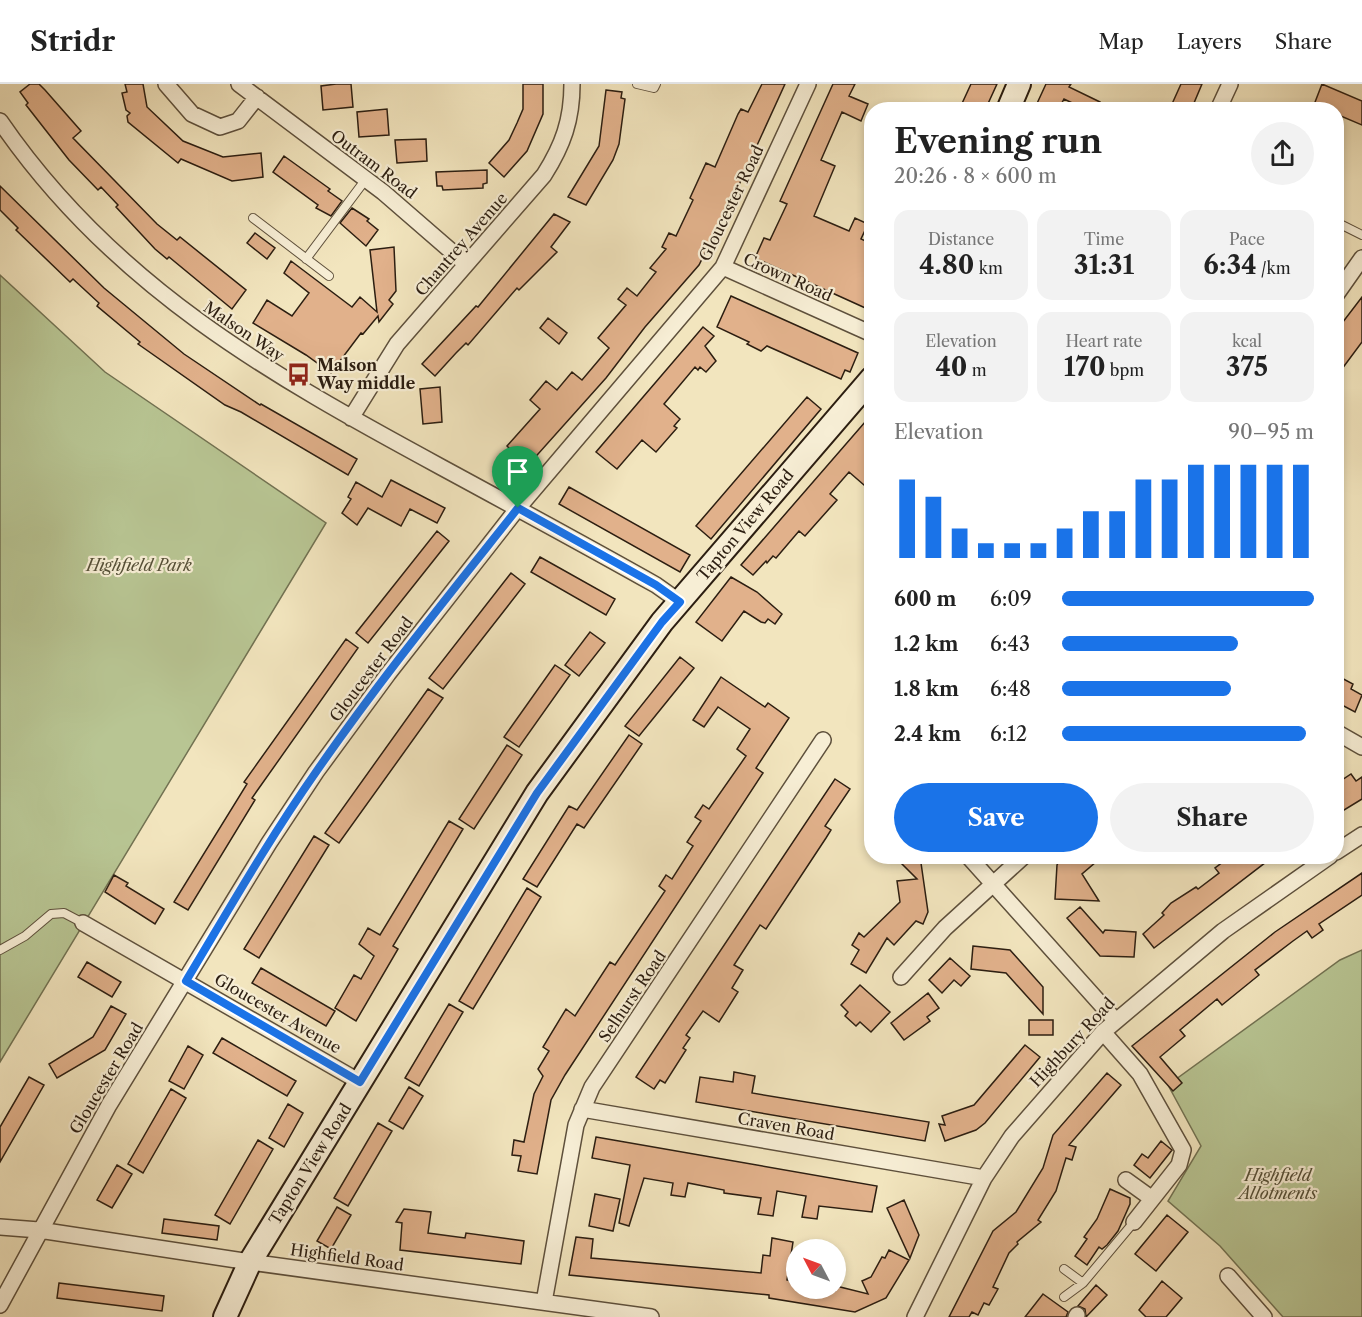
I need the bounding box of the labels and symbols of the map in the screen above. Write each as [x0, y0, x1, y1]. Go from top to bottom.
street label: Outram Road [327, 125, 421, 203]
street label: Gloucester Road [694, 142, 768, 264]
street label: Chantrey Avenue [411, 188, 511, 300]
street label: Crown Road [740, 248, 836, 306]
street label: Malson Way [200, 297, 289, 366]
place label: Malson Way middle [316, 355, 416, 393]
bus stop icon: Malson Way middle [286, 361, 312, 387]
pin [492, 446, 543, 508]
street label: Tapton View Road [692, 465, 798, 585]
park label: Highfield Park [84, 555, 193, 575]
street label: Gloucester Road [325, 612, 417, 726]
street label: Selhurst Road [594, 946, 670, 1046]
street label: Gloucester Avenue [211, 969, 345, 1057]
street label: Highbury Road [1025, 993, 1119, 1091]
street label: Gloucester Road [65, 1018, 147, 1137]
street label: Tapton View Road [265, 1099, 356, 1228]
street label: Craven Road [736, 1108, 836, 1144]
park label: Highfield Allotments [1236, 1165, 1317, 1203]
street label: Highfield Road [289, 1239, 405, 1275]
north arrow [786, 1239, 846, 1299]

